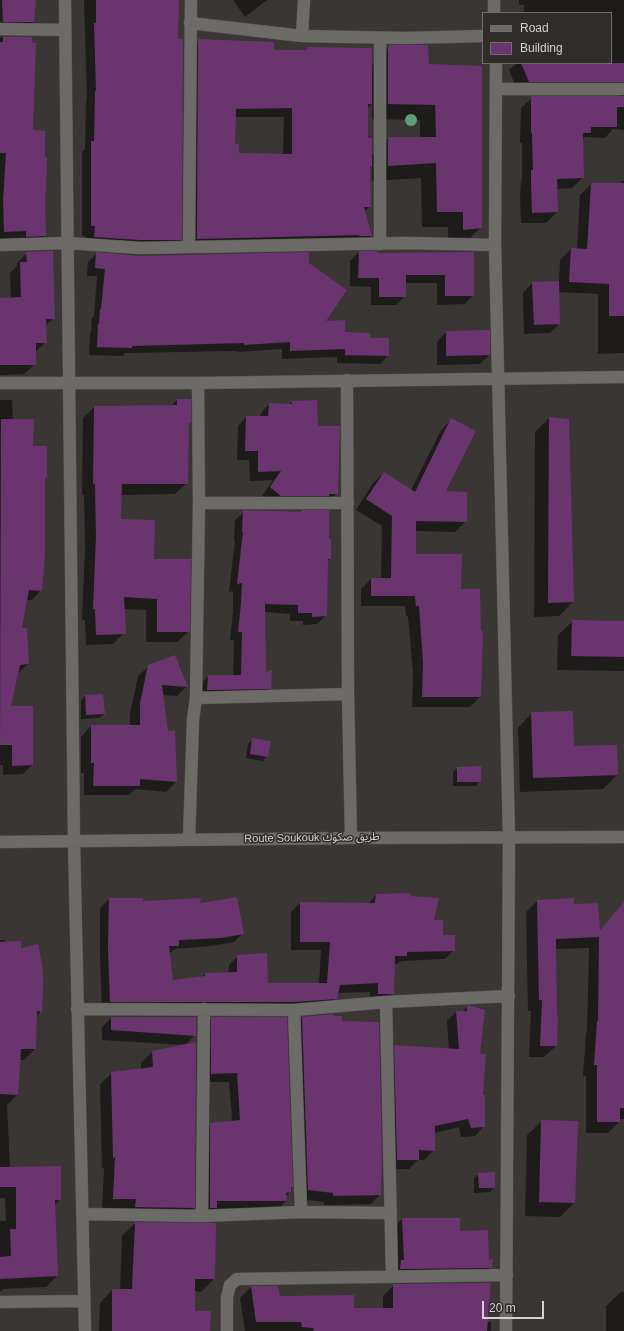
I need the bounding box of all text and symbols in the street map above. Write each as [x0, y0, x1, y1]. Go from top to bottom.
legend [482, 12, 612, 64]
text: Road [520, 21, 549, 35]
text: Building [520, 41, 563, 55]
street label: Route Soukouk طريق صكوك [244, 830, 380, 846]
scale bar [484, 1293, 546, 1319]
text: 20 m [489, 1301, 516, 1315]

